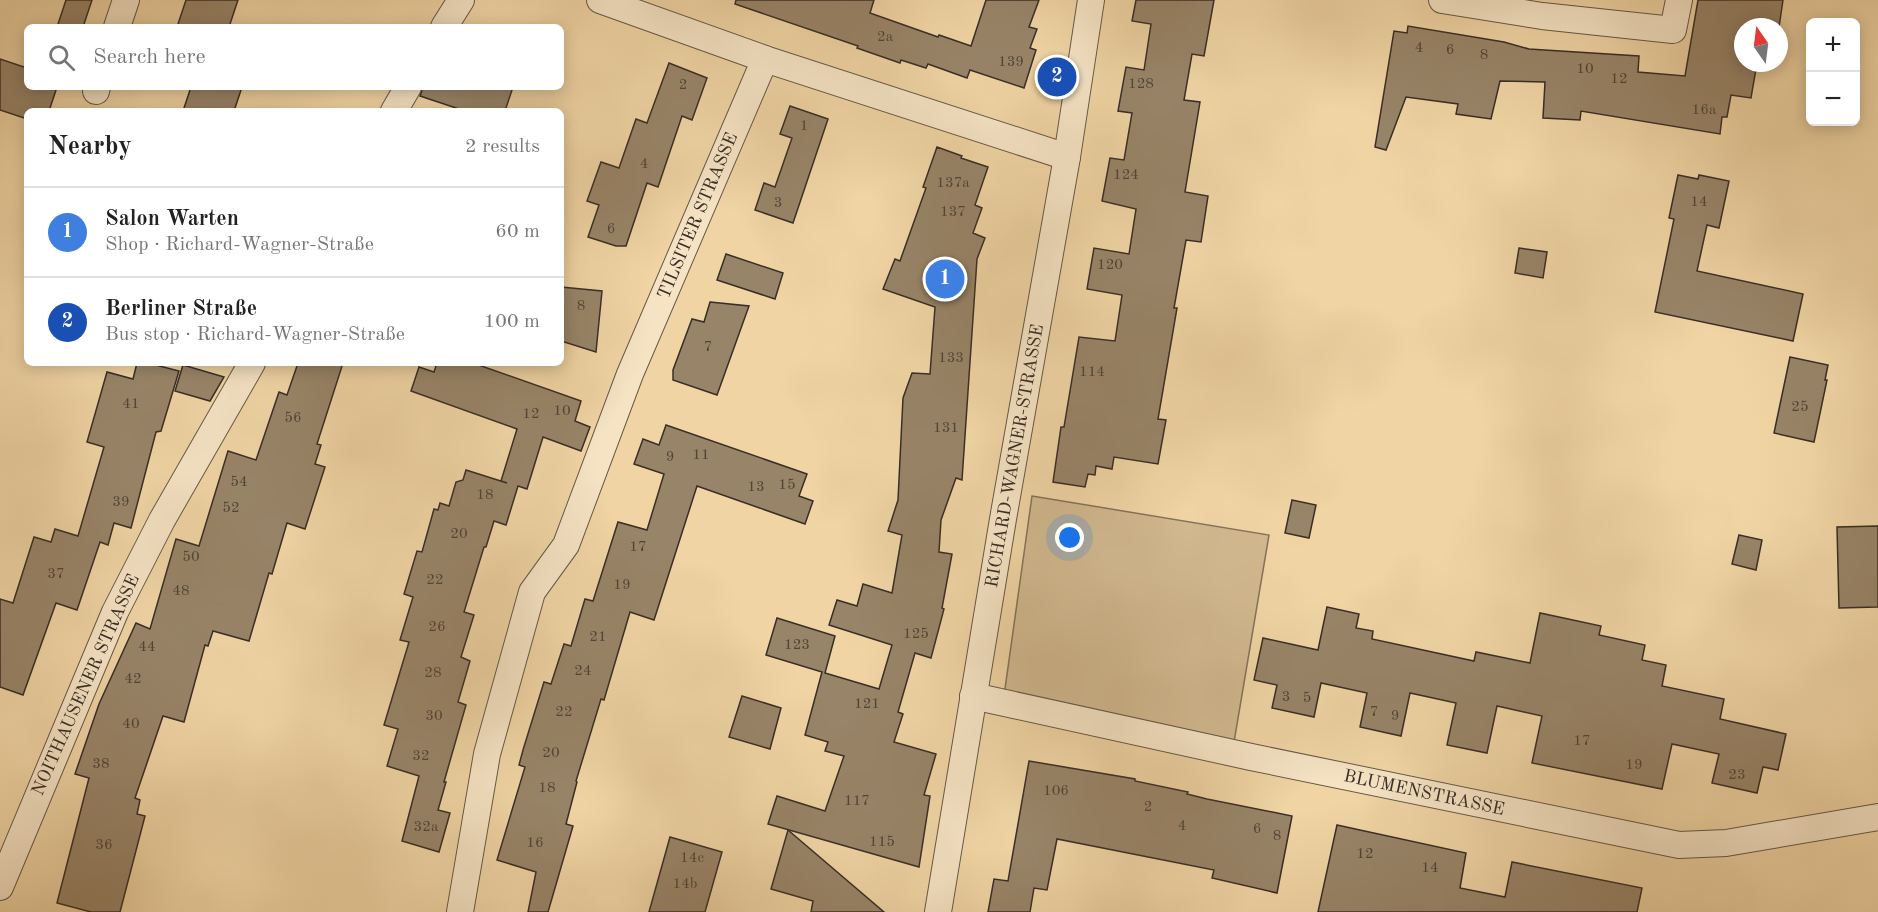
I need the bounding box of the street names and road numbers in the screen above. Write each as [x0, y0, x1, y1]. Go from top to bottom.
street label: TILSITER STRASSE [655, 130, 741, 302]
street label: RICHARD-WAGNER-STRASSE [983, 323, 1047, 589]
street label: NOITHAUSENER STRASSE [29, 572, 143, 798]
street label: BLUMENSTRASSE [1342, 767, 1506, 819]

